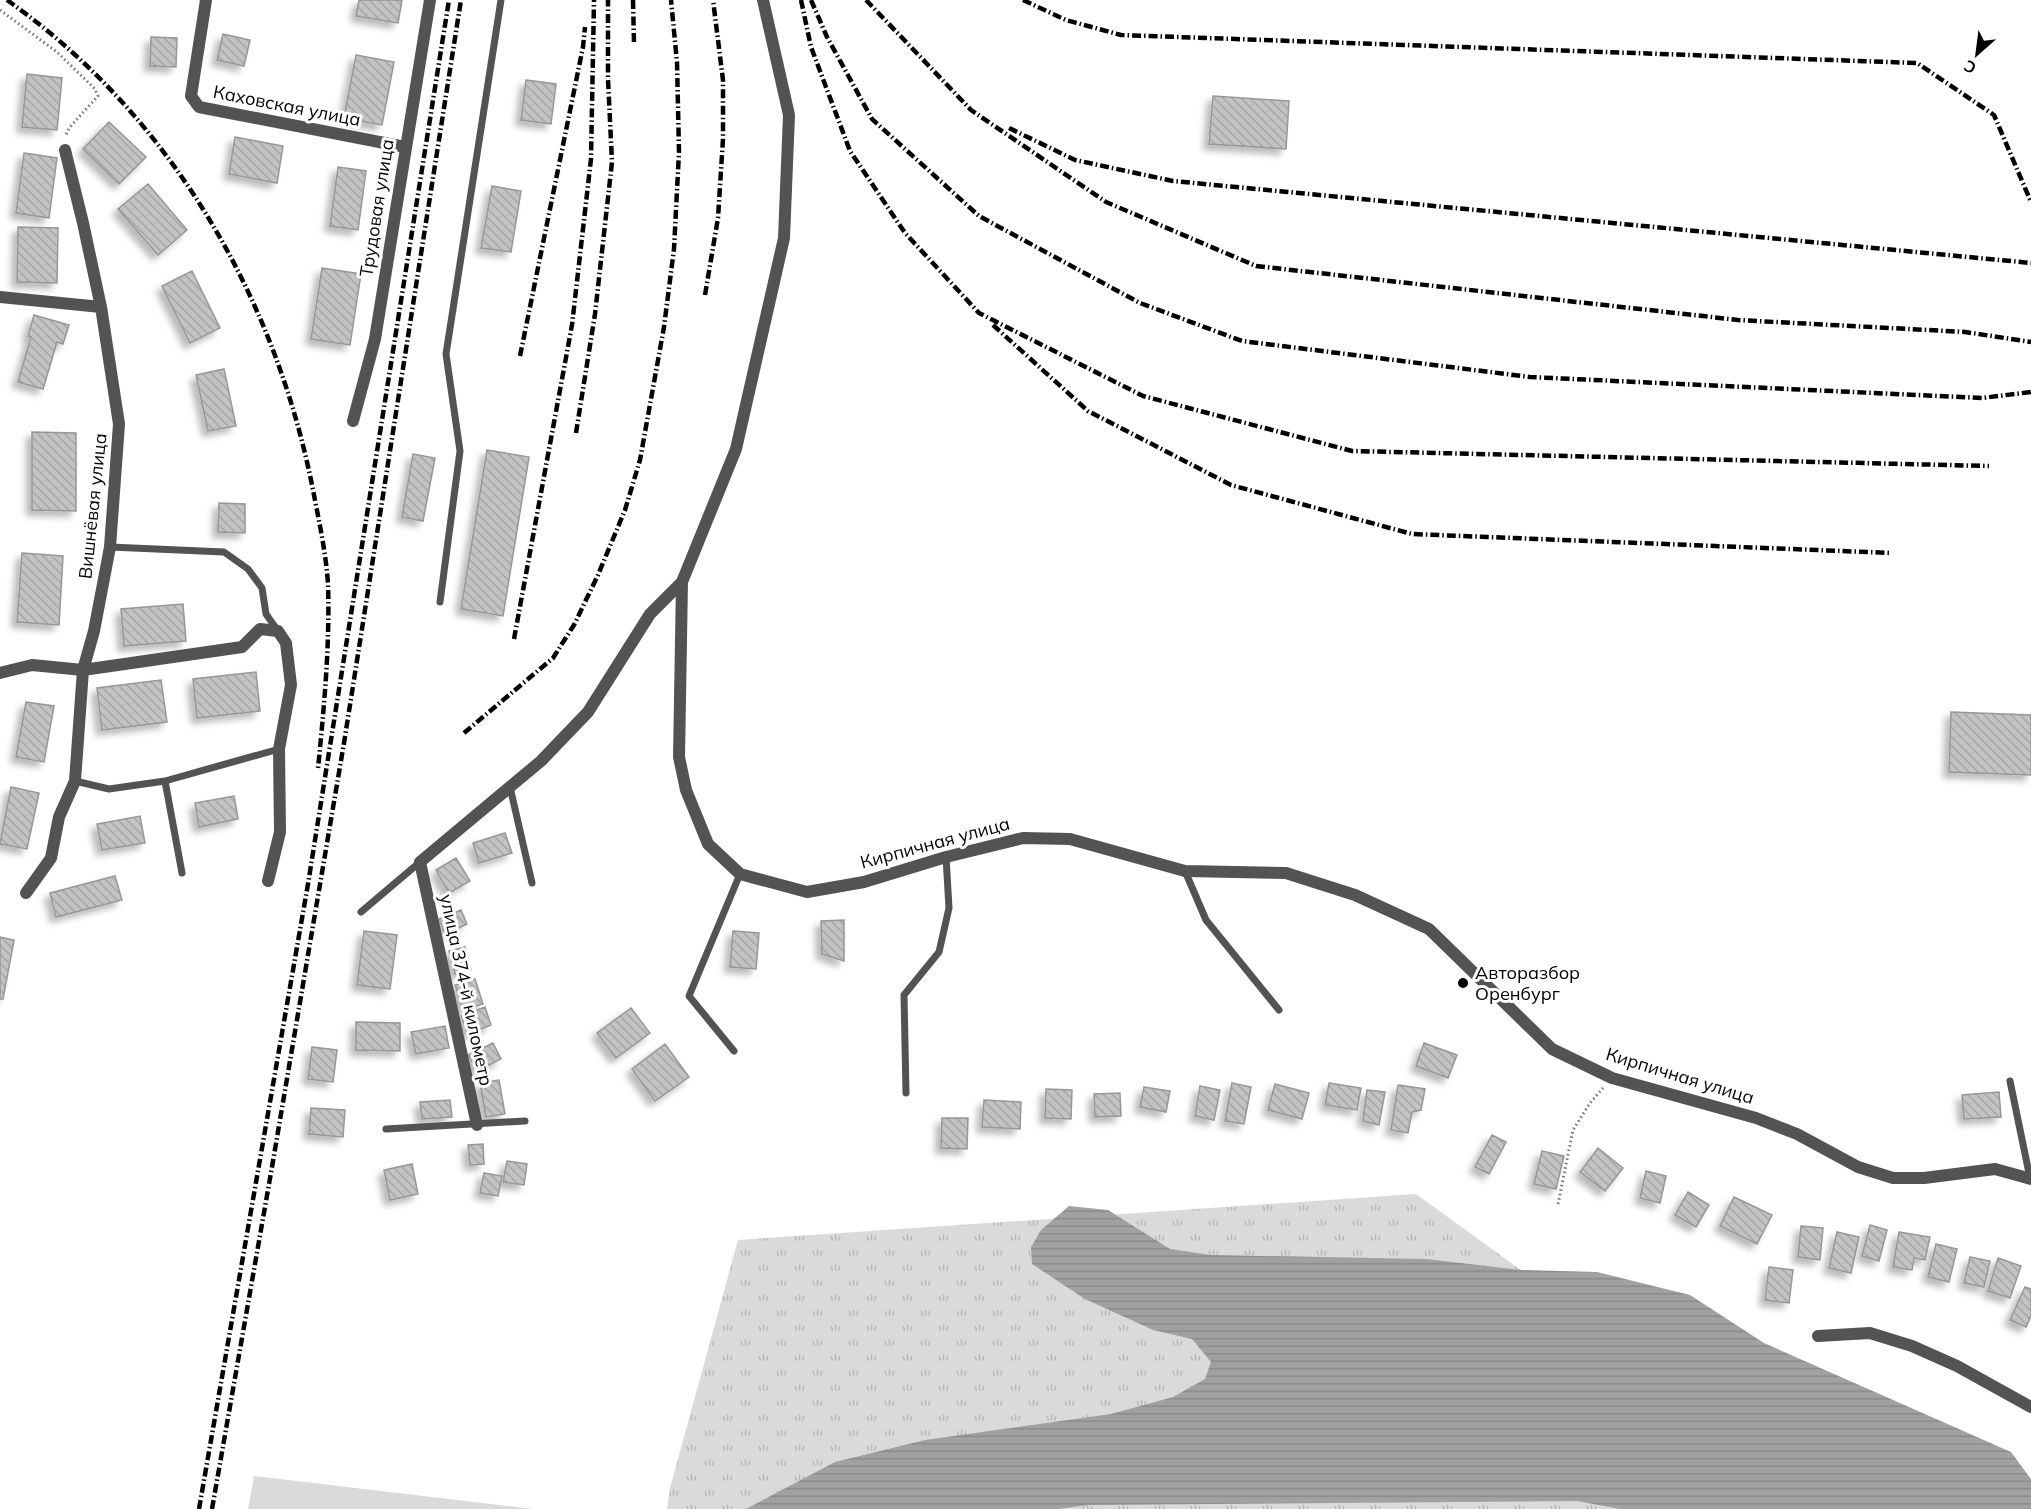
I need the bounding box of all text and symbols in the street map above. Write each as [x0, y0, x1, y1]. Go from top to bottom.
north arrow [1947, 24, 2007, 84]
text: С [1960, 56, 1979, 79]
street label: Каховская улица [211, 80, 363, 131]
street label: Трудовая улица [354, 137, 399, 279]
street label: Вишнёвая улица [73, 432, 112, 580]
street label: Кирпичная улица [858, 811, 1012, 874]
street label: улица 374-й километр [435, 892, 498, 1088]
place label: Авторазбор Оренбург [1475, 961, 1580, 1005]
marker: Авторазбор Оренбург [1456, 976, 1470, 990]
street label: Кирпичная улица [1603, 1042, 1757, 1109]

